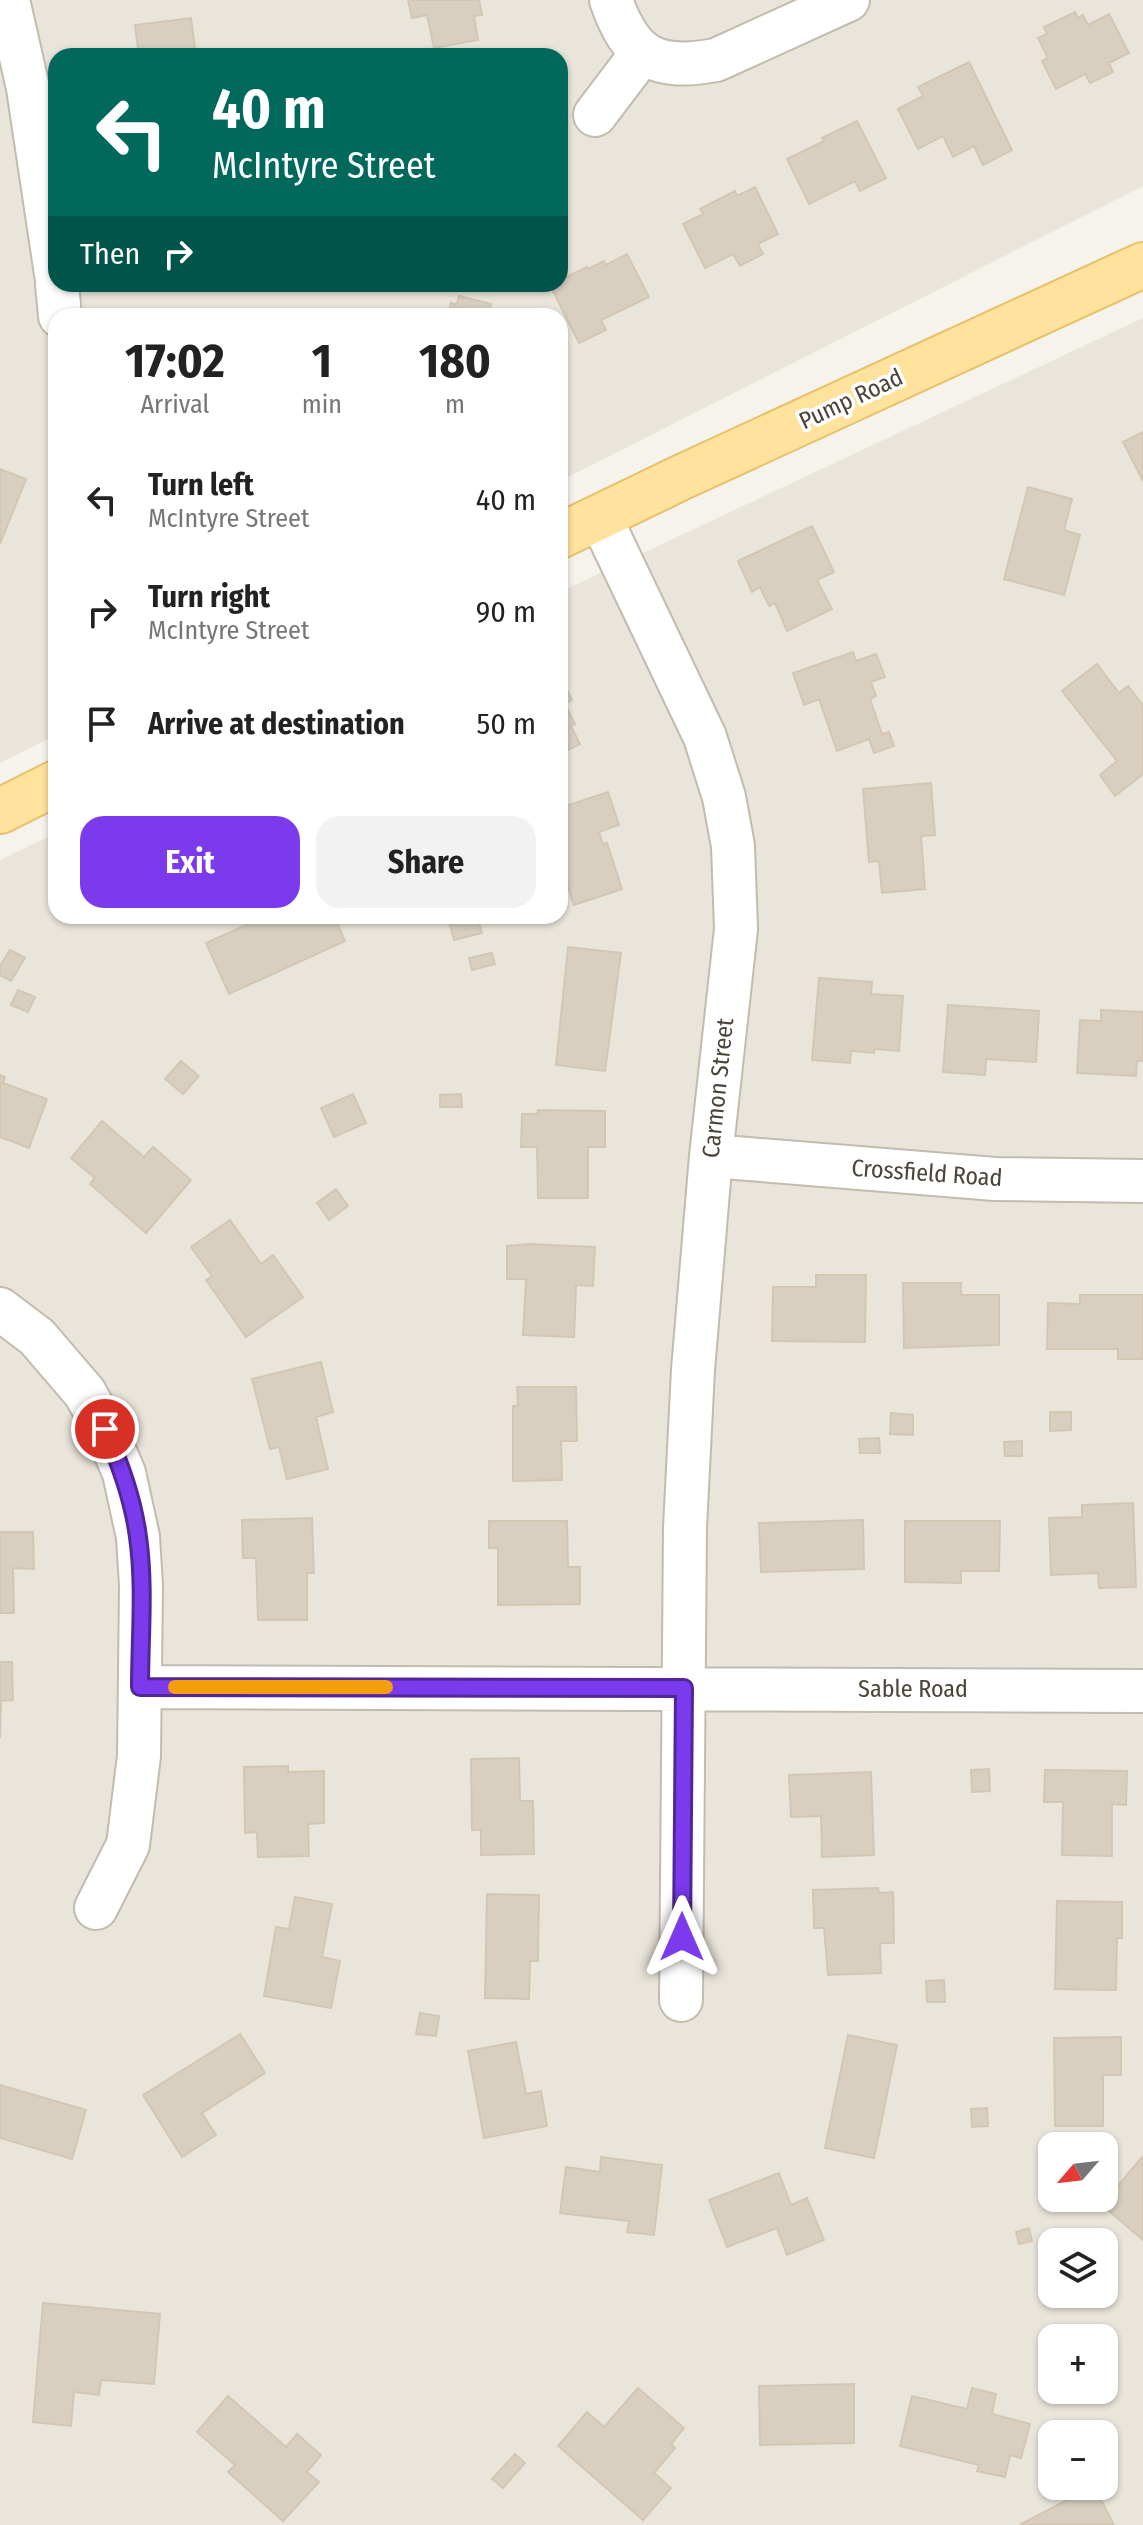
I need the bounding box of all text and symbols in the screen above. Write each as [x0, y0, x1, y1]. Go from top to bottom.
text: 40 m [212, 76, 326, 143]
icon: left [80, 80, 184, 184]
text: McIntyre Street [212, 144, 435, 188]
icon: right [156, 232, 200, 276]
text: Then [80, 236, 140, 272]
text: 17:02 [125, 332, 225, 390]
text: 1 [312, 332, 332, 390]
text: 180 [419, 332, 491, 390]
street label: Pump Road [795, 363, 907, 435]
text: Arrival [140, 389, 209, 420]
text: min [302, 389, 342, 420]
text: m [445, 389, 465, 420]
text: Turn left [148, 467, 254, 503]
icon: left [80, 478, 124, 522]
text: 40 m [476, 482, 536, 518]
text: McIntyre Street [148, 503, 309, 534]
text: Turn right [148, 579, 270, 615]
icon: right [80, 590, 124, 634]
text: 90 m [476, 594, 536, 630]
text: McIntyre Street [148, 615, 309, 646]
icon: arrive [80, 702, 124, 746]
text: Arrive at destination [148, 706, 405, 742]
text: 50 m [476, 706, 536, 742]
button: Exit [80, 816, 300, 908]
button: Share [316, 816, 536, 908]
street label: Carmon Street [697, 1017, 739, 1159]
street label: Crossfield Road [851, 1154, 1003, 1192]
pin [71, 1395, 139, 1463]
icon: arrive [83, 1407, 127, 1451]
street label: Sable Road [858, 1675, 968, 1703]
position arrow [640, 1895, 724, 1979]
north arrow [1038, 2132, 1118, 2212]
map controls [1038, 2132, 1118, 2500]
button: layers [1038, 2228, 1118, 2308]
button: + [1038, 2324, 1118, 2404]
button: − [1038, 2420, 1118, 2500]

